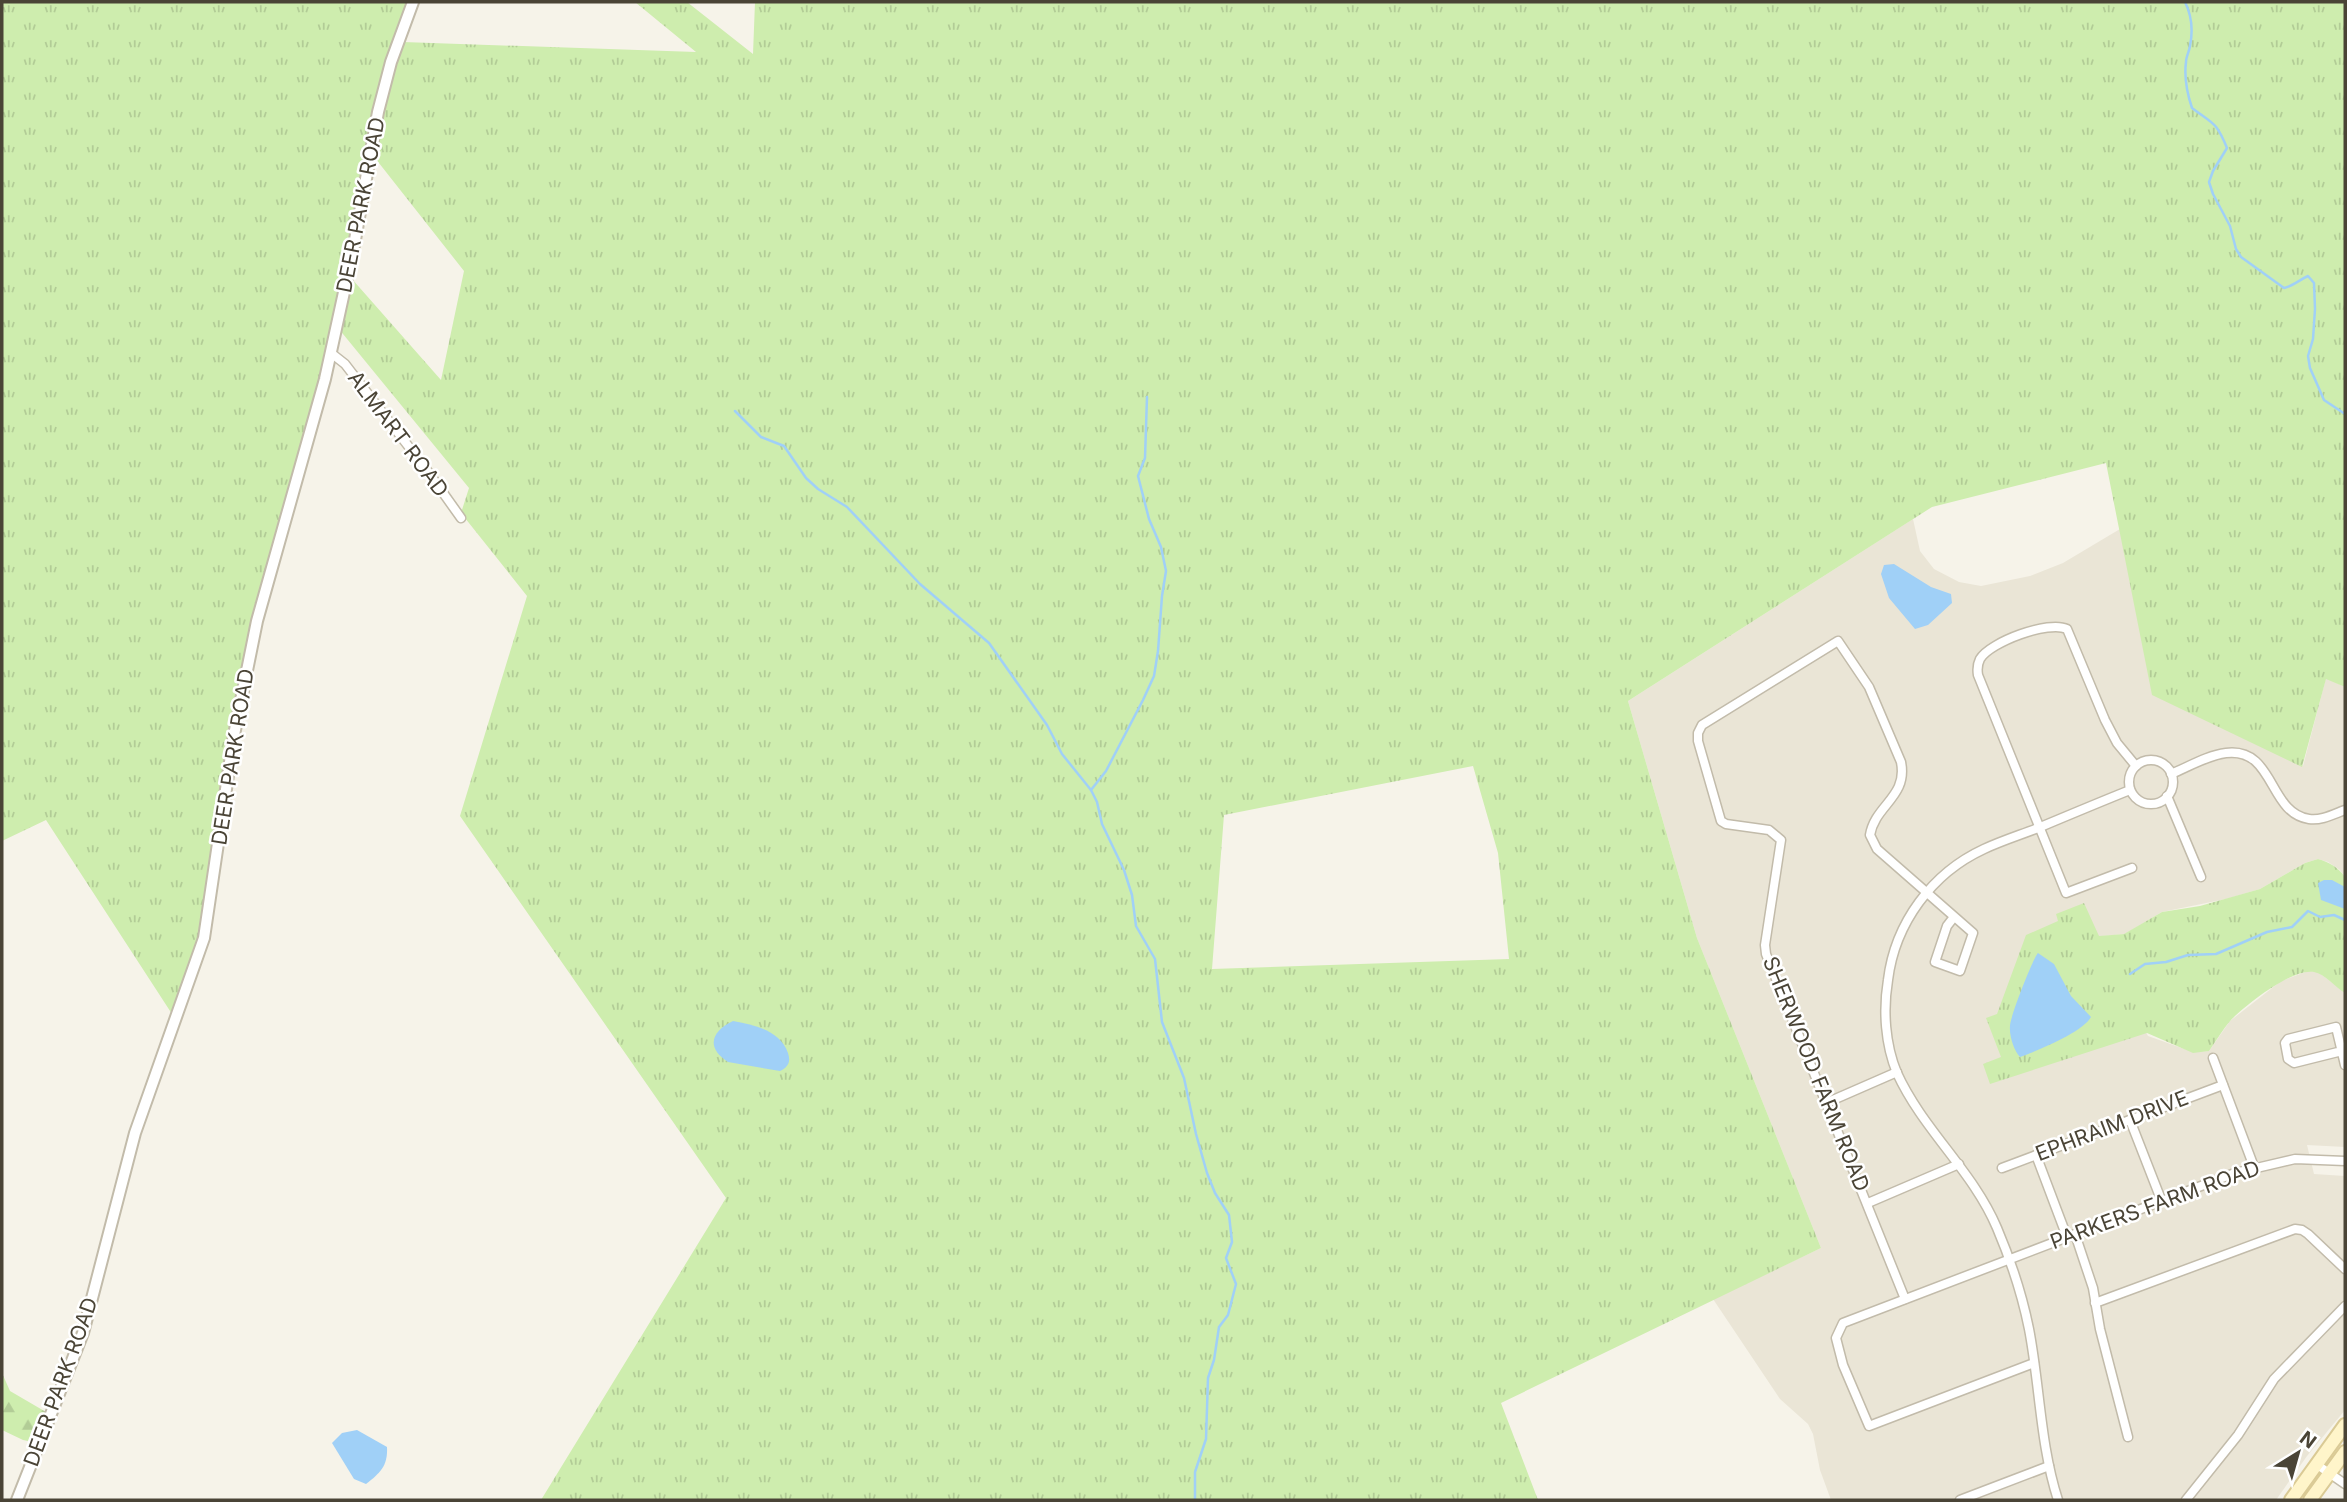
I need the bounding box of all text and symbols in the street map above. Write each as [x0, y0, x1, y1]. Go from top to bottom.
street label: DEER PARK ROAD [331, 115, 390, 295]
street label: ALMART ROAD [343, 366, 454, 502]
street label: DEER PARK ROAD [206, 667, 259, 847]
street label: SHERWOOD FARM ROAD [1758, 953, 1875, 1195]
street label: EPHRAIM DRIVE [2032, 1085, 2192, 1166]
street label: PARKERS FARM ROAD [2047, 1155, 2263, 1254]
street label: DEER PARK ROAD [18, 1294, 103, 1470]
north arrow [2263, 1418, 2333, 1488]
text: N [2295, 1426, 2321, 1453]

